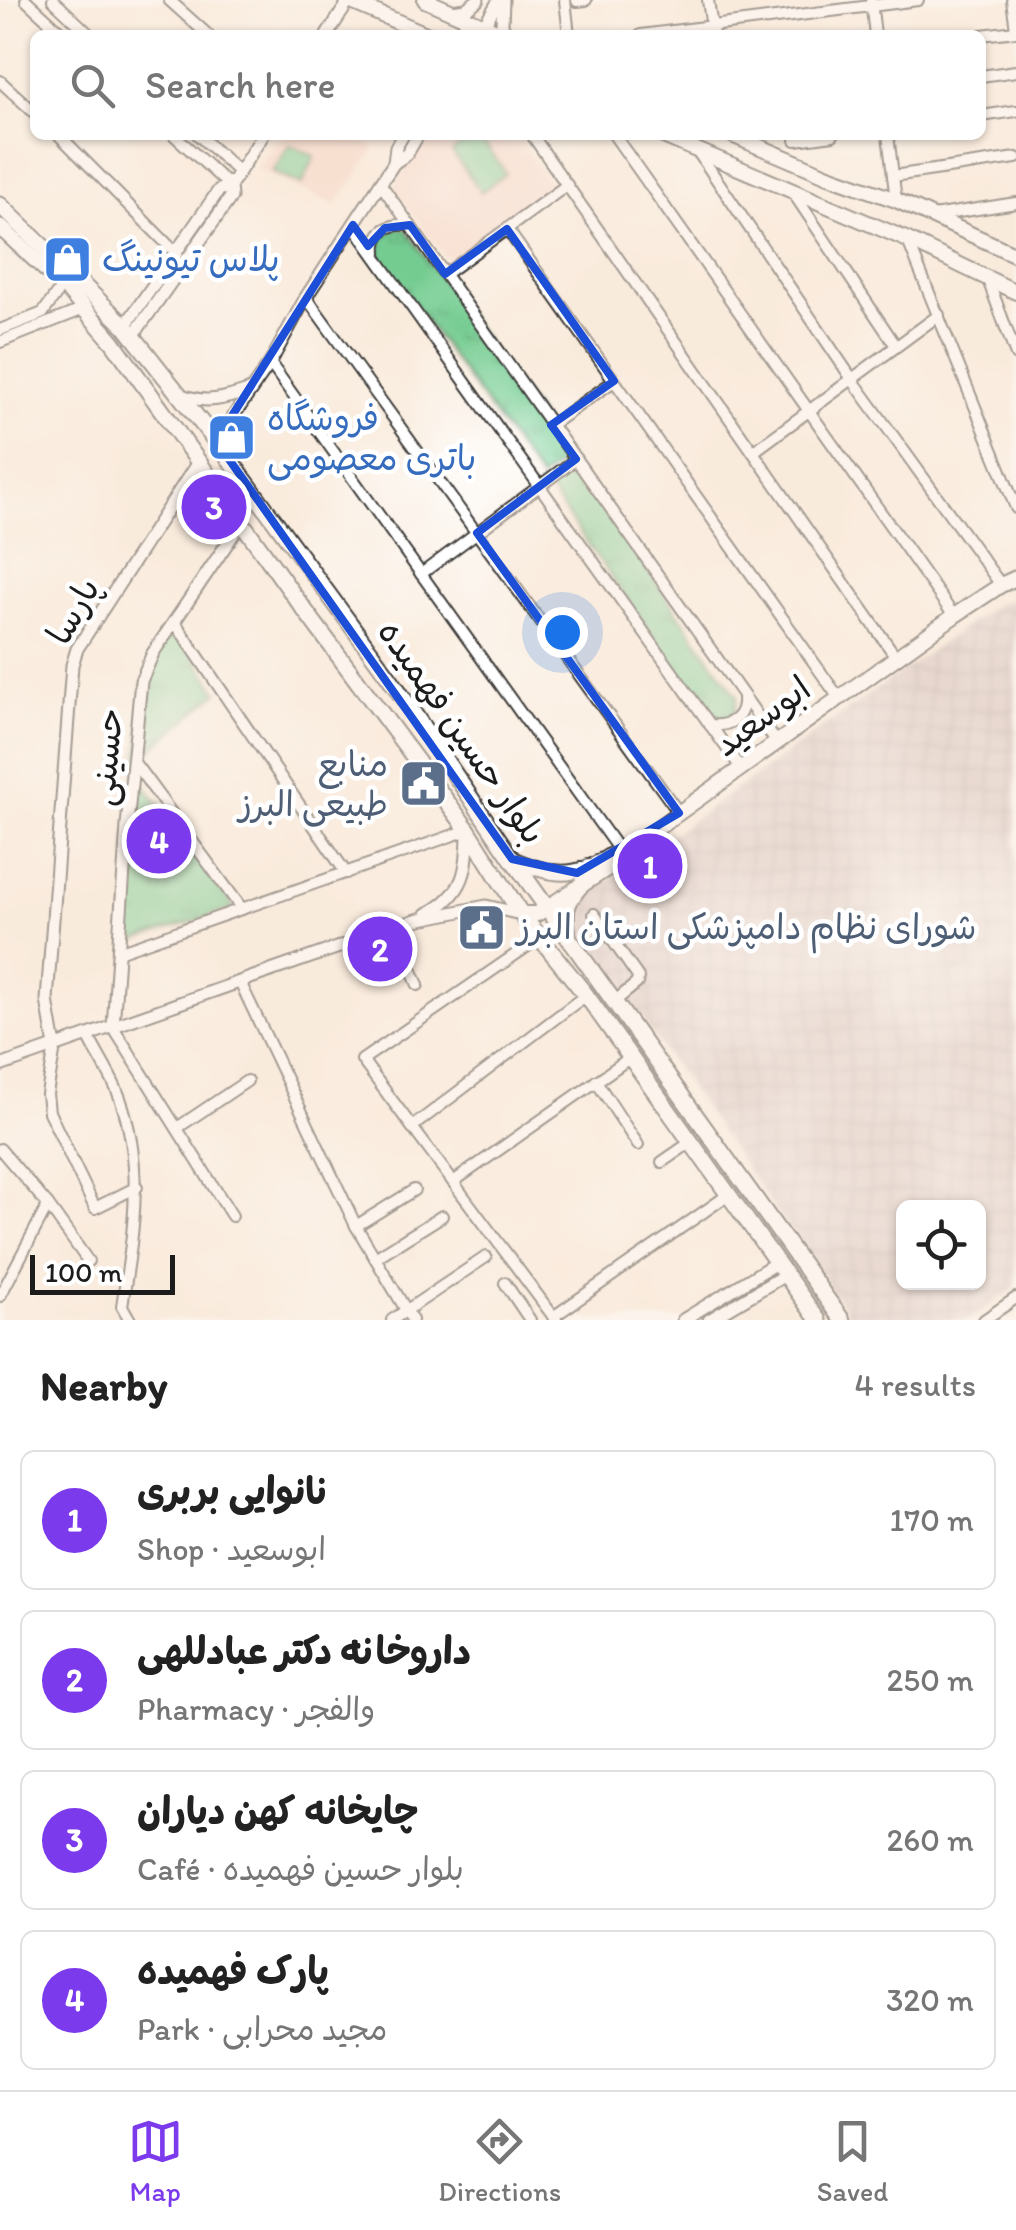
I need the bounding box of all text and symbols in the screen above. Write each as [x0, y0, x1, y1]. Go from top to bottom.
search box [30, 30, 986, 140]
icon: search [65, 58, 120, 113]
text: Search here [145, 62, 336, 108]
shop icon: پلاس تیونینگ [41, 233, 93, 285]
place label: پلاس تیونینگ [102, 238, 280, 281]
place label: فروشگاه باتری معصومی [267, 397, 476, 481]
shop icon: فروشگاه باتری معصومی [206, 412, 258, 464]
pin: 3 [182, 470, 246, 544]
street label: پارسا [37, 570, 110, 652]
your location [537, 607, 588, 658]
street label: بلوار حسین فهمیده [369, 612, 555, 852]
street label: ابوسعید [706, 667, 818, 765]
street label: حسینی [81, 706, 133, 808]
place label: منابع طبیعی البرز [236, 743, 388, 827]
public building icon: منابع طبیعی البرز [397, 758, 449, 810]
pin: 4 [126, 804, 192, 878]
pin: 1 [618, 828, 682, 904]
public building icon: شورای نظام دامپزشکی استان البرز [456, 901, 508, 953]
place label: شورای نظام دامپزشکی استان البرز [514, 906, 977, 954]
pin: 2 [348, 912, 412, 986]
map controls [896, 1200, 986, 1290]
button: locate [896, 1200, 986, 1290]
scale bar [30, 1250, 175, 1294]
text: 100 m [45, 1255, 122, 1289]
text: Nearby [40, 1360, 167, 1411]
text: 4 results [855, 1366, 976, 1404]
text: نانوایی بربری [137, 1468, 330, 1514]
text: 1 [67, 1501, 82, 1539]
text: 170 m [889, 1501, 974, 1539]
text: Shop · ابوسعید [137, 1530, 326, 1568]
text: داروخانه دکتر عبادللهی [137, 1628, 471, 1674]
text: 2 [66, 1661, 83, 1699]
text: 250 m [887, 1661, 974, 1699]
text: Pharmacy · والفجر [137, 1690, 375, 1728]
text: چایخانه کهن دیاران [137, 1788, 419, 1834]
text: 3 [66, 1821, 83, 1859]
text: 260 m [886, 1821, 974, 1859]
text: Café · بلوار حسین فهمیده [137, 1850, 464, 1888]
text: پارک فهمیده [137, 1948, 329, 1994]
text: 4 [65, 1981, 84, 2019]
text: 320 m [886, 1981, 974, 2019]
text: Park · مجید محرابی [137, 2010, 387, 2048]
tab: Map [128, 2114, 183, 2208]
tab: Directions [438, 2114, 561, 2208]
tab: Saved [817, 2114, 888, 2208]

